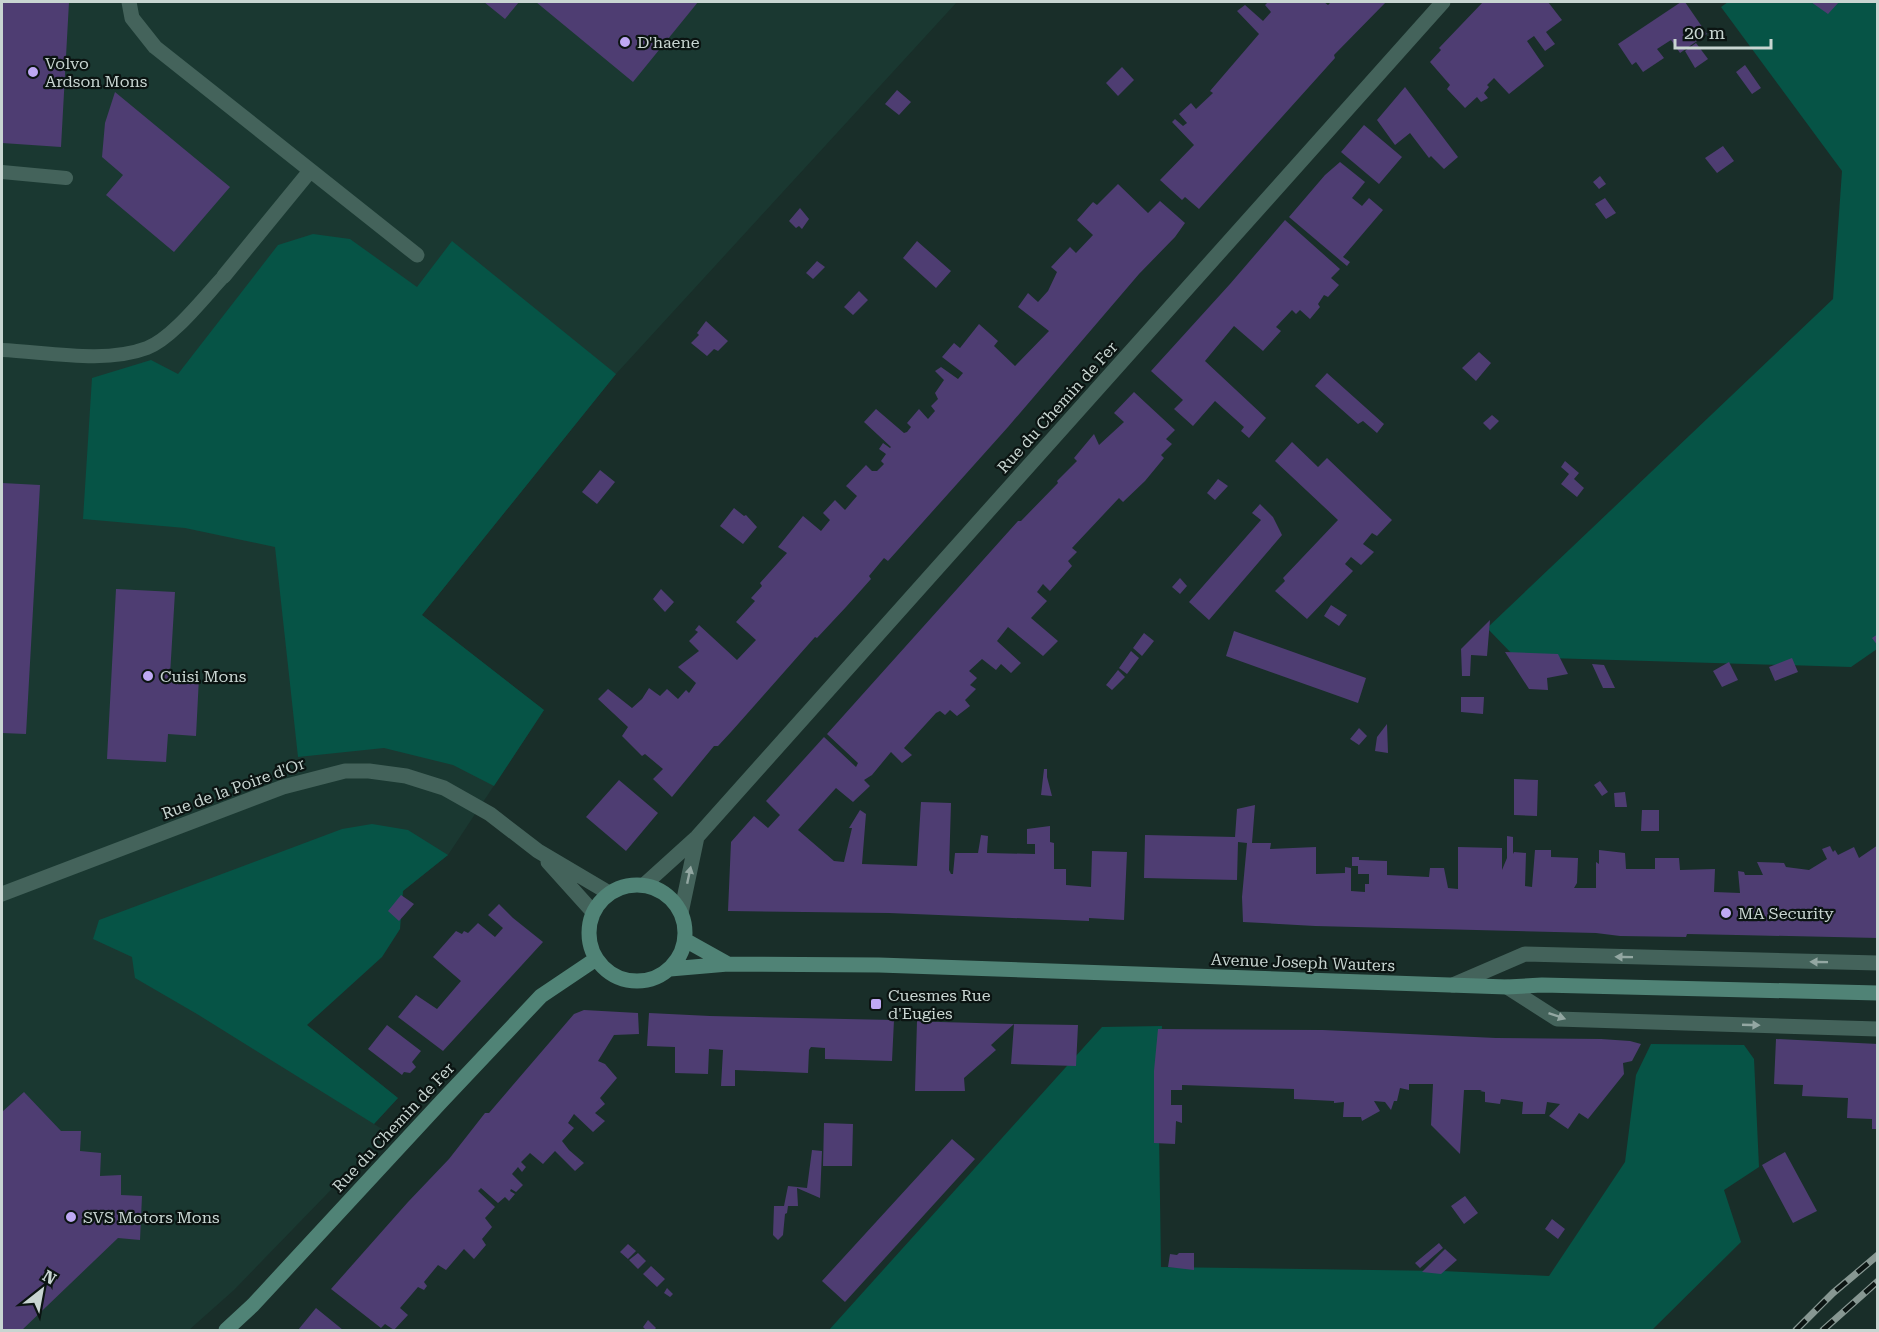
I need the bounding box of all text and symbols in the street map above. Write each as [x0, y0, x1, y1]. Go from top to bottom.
scale bar [1675, 12, 1771, 50]
text: 20 m [1684, 22, 1725, 43]
place label: D'haene [637, 33, 700, 52]
marker: D'haene [618, 35, 632, 49]
place label: Volvo Ardson Mons [45, 54, 148, 91]
marker: Volvo Ardson Mons [26, 65, 40, 79]
street label: Rue du Chemin de Fer [993, 338, 1122, 477]
place label: Cuisi Mons [160, 667, 247, 686]
marker: Cuisi Mons [141, 669, 155, 683]
street label: Rue de la Poire d'Or [159, 754, 308, 823]
one-way arrow [685, 865, 694, 884]
place label: MA Security [1738, 904, 1834, 923]
marker: MA Security [1719, 906, 1733, 920]
street label: Avenue Joseph Wauters [1211, 950, 1396, 975]
one-way arrow [1615, 952, 1634, 961]
one-way arrow [1810, 957, 1829, 966]
place label: Cuesmes Rue d'Eugies [888, 986, 991, 1023]
marker: Cuesmes Rue d'Eugies [869, 997, 883, 1011]
one-way arrow [1548, 1012, 1566, 1021]
one-way arrow [1741, 1020, 1760, 1029]
street label: Rue du Chemin de Fer [328, 1058, 459, 1196]
place label: SVS Motors Mons [83, 1208, 220, 1227]
marker: SVS Motors Mons [64, 1210, 78, 1224]
north arrow [12, 1260, 72, 1320]
text: N [39, 1266, 60, 1289]

